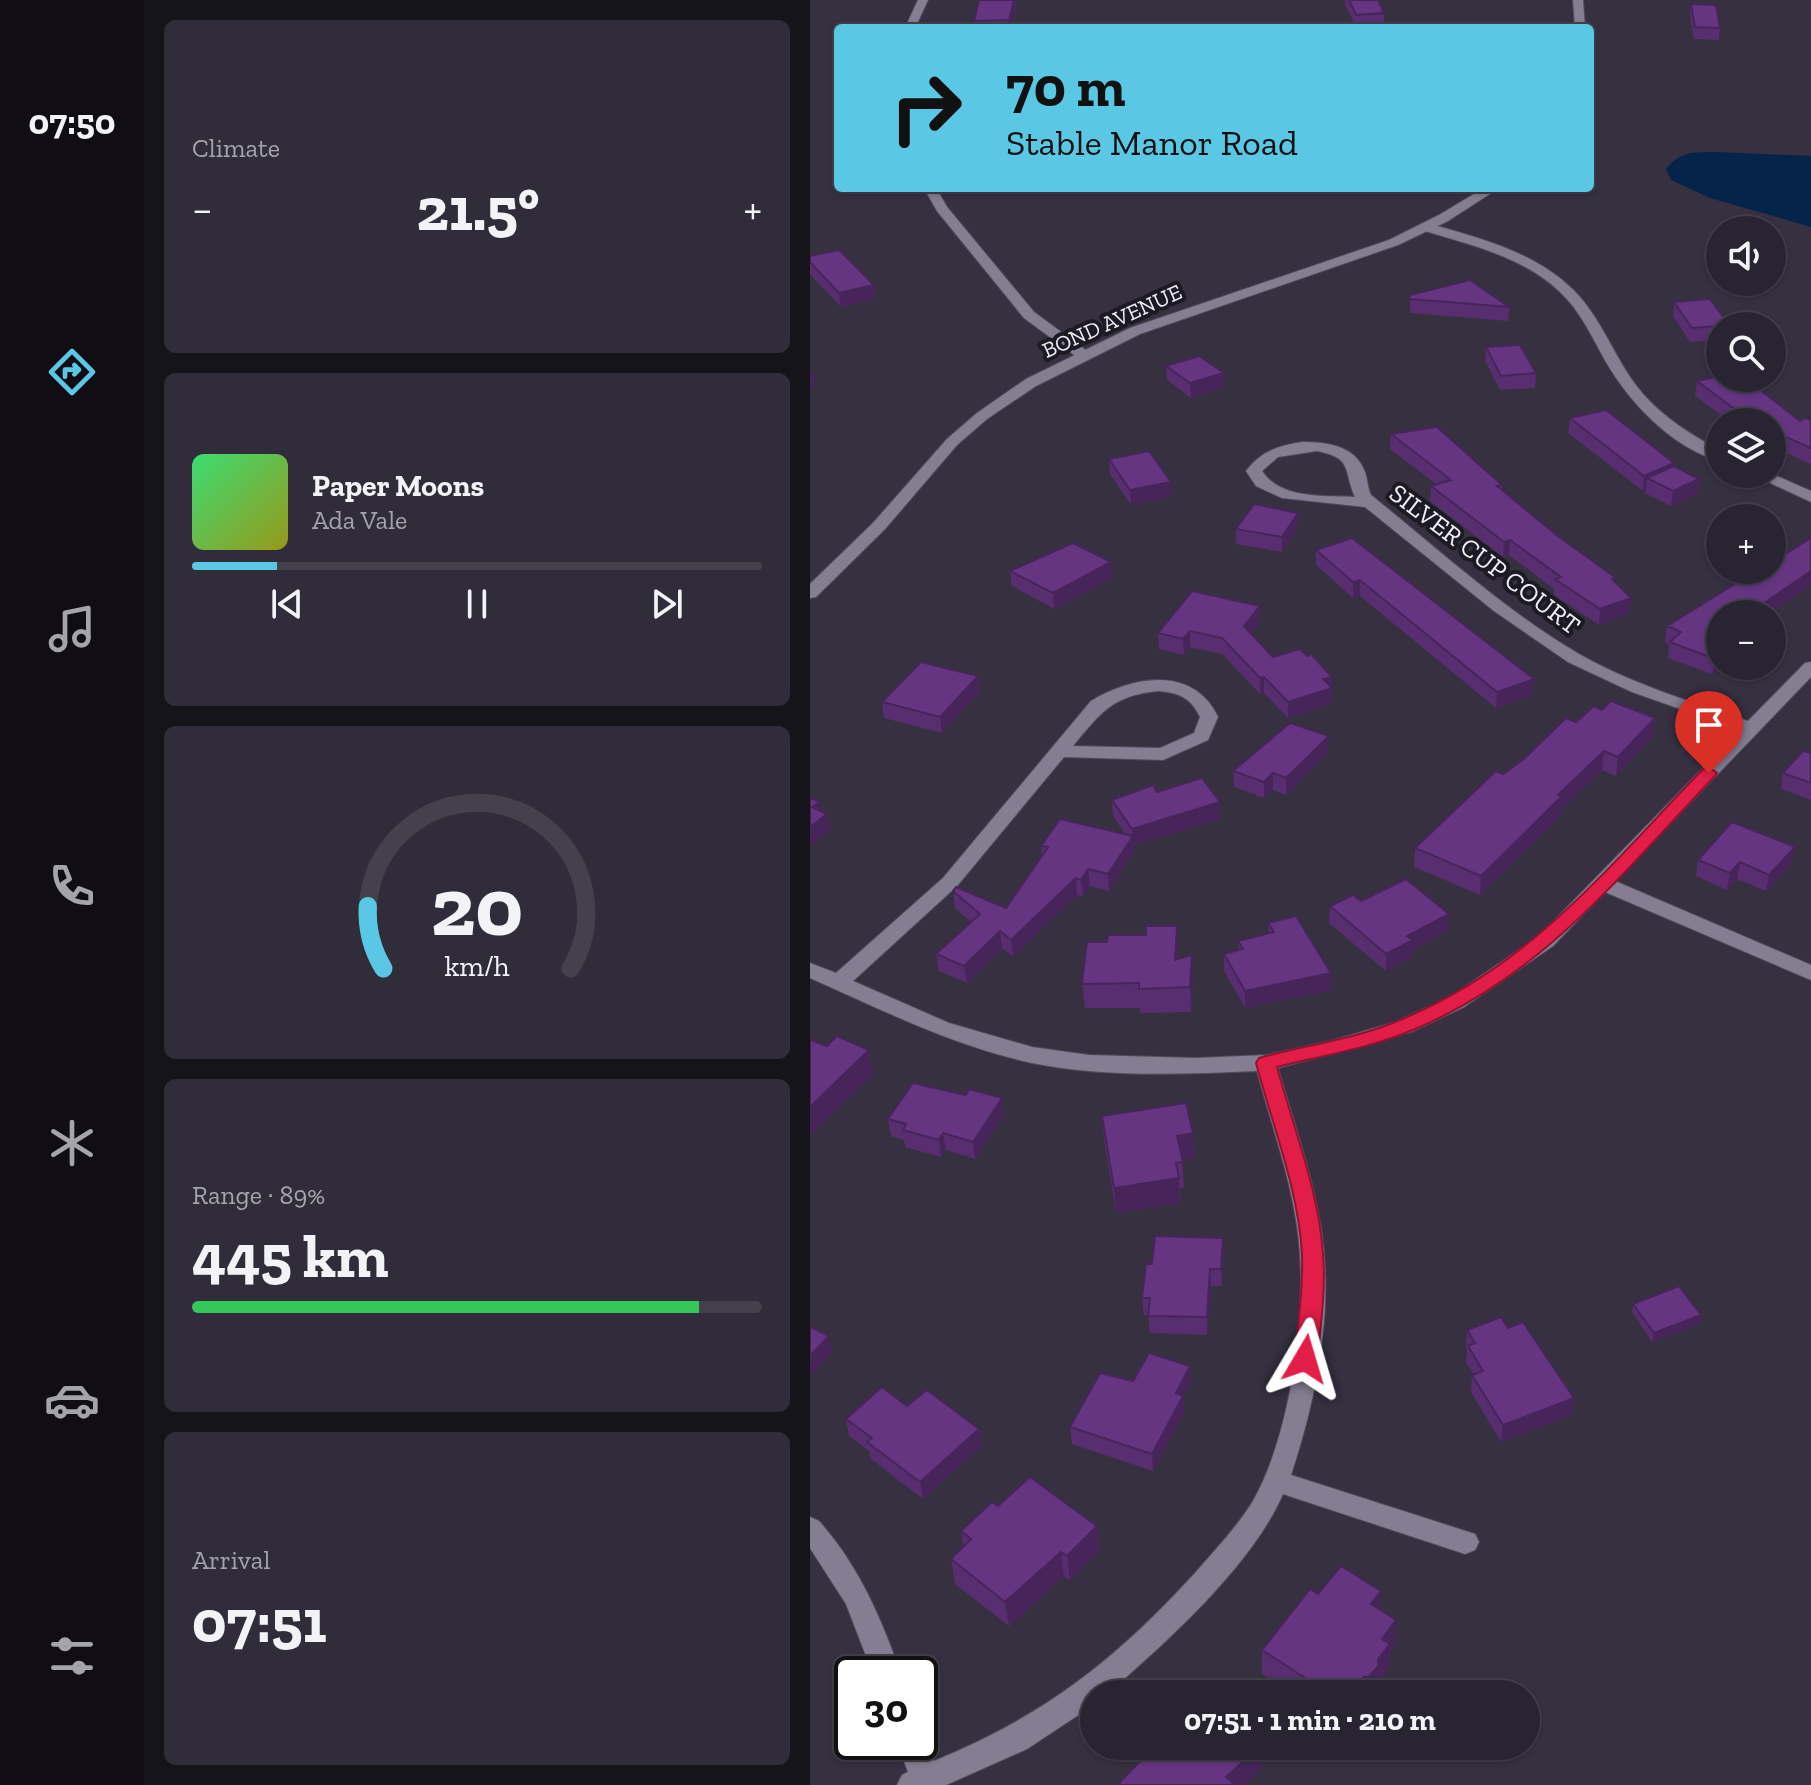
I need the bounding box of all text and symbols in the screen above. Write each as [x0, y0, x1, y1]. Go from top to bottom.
text: 70 m [1006, 53, 1126, 120]
icon: right [874, 56, 978, 160]
text: 07:50 [28, 100, 116, 143]
text: Stable Manor Road [1006, 121, 1298, 164]
text: Climate [192, 132, 280, 164]
text: 21.5° [416, 173, 540, 245]
text: − [192, 182, 213, 235]
text: + [743, 182, 762, 235]
map controls [1706, 216, 1786, 680]
button: sound [1706, 216, 1786, 296]
street label: BOND AVENUE [1038, 278, 1186, 364]
button: search [1706, 312, 1786, 392]
icon: directions [44, 344, 100, 400]
button: layers [1706, 408, 1786, 488]
text: Paper Moons [312, 468, 484, 504]
street label: SILVER CUP COURT [1383, 477, 1587, 641]
text: Ada Vale [312, 504, 407, 536]
button: + [1706, 504, 1786, 584]
icon: previous [265, 582, 309, 626]
icon: pause [455, 582, 499, 626]
icon: next [645, 582, 689, 626]
button: − [1706, 600, 1786, 680]
icon: music [44, 601, 100, 657]
pin [1675, 691, 1743, 773]
icon: arrive [1687, 703, 1731, 747]
text: 20 [431, 855, 523, 955]
icon: phone [44, 858, 100, 914]
text: km/h [444, 949, 510, 983]
icon: climate [44, 1115, 100, 1171]
text: Range · 89% [192, 1179, 325, 1211]
text: 445 km [192, 1220, 389, 1292]
position arrow [1263, 1317, 1347, 1401]
icon: car [44, 1372, 100, 1428]
text: Arrival [192, 1544, 270, 1576]
text: 07:51 [192, 1585, 327, 1657]
icon: filters [44, 1628, 100, 1684]
speed limit sign: 30 [834, 1656, 938, 1760]
text: 07:51 · 1 min · 210 m [1184, 1702, 1436, 1738]

